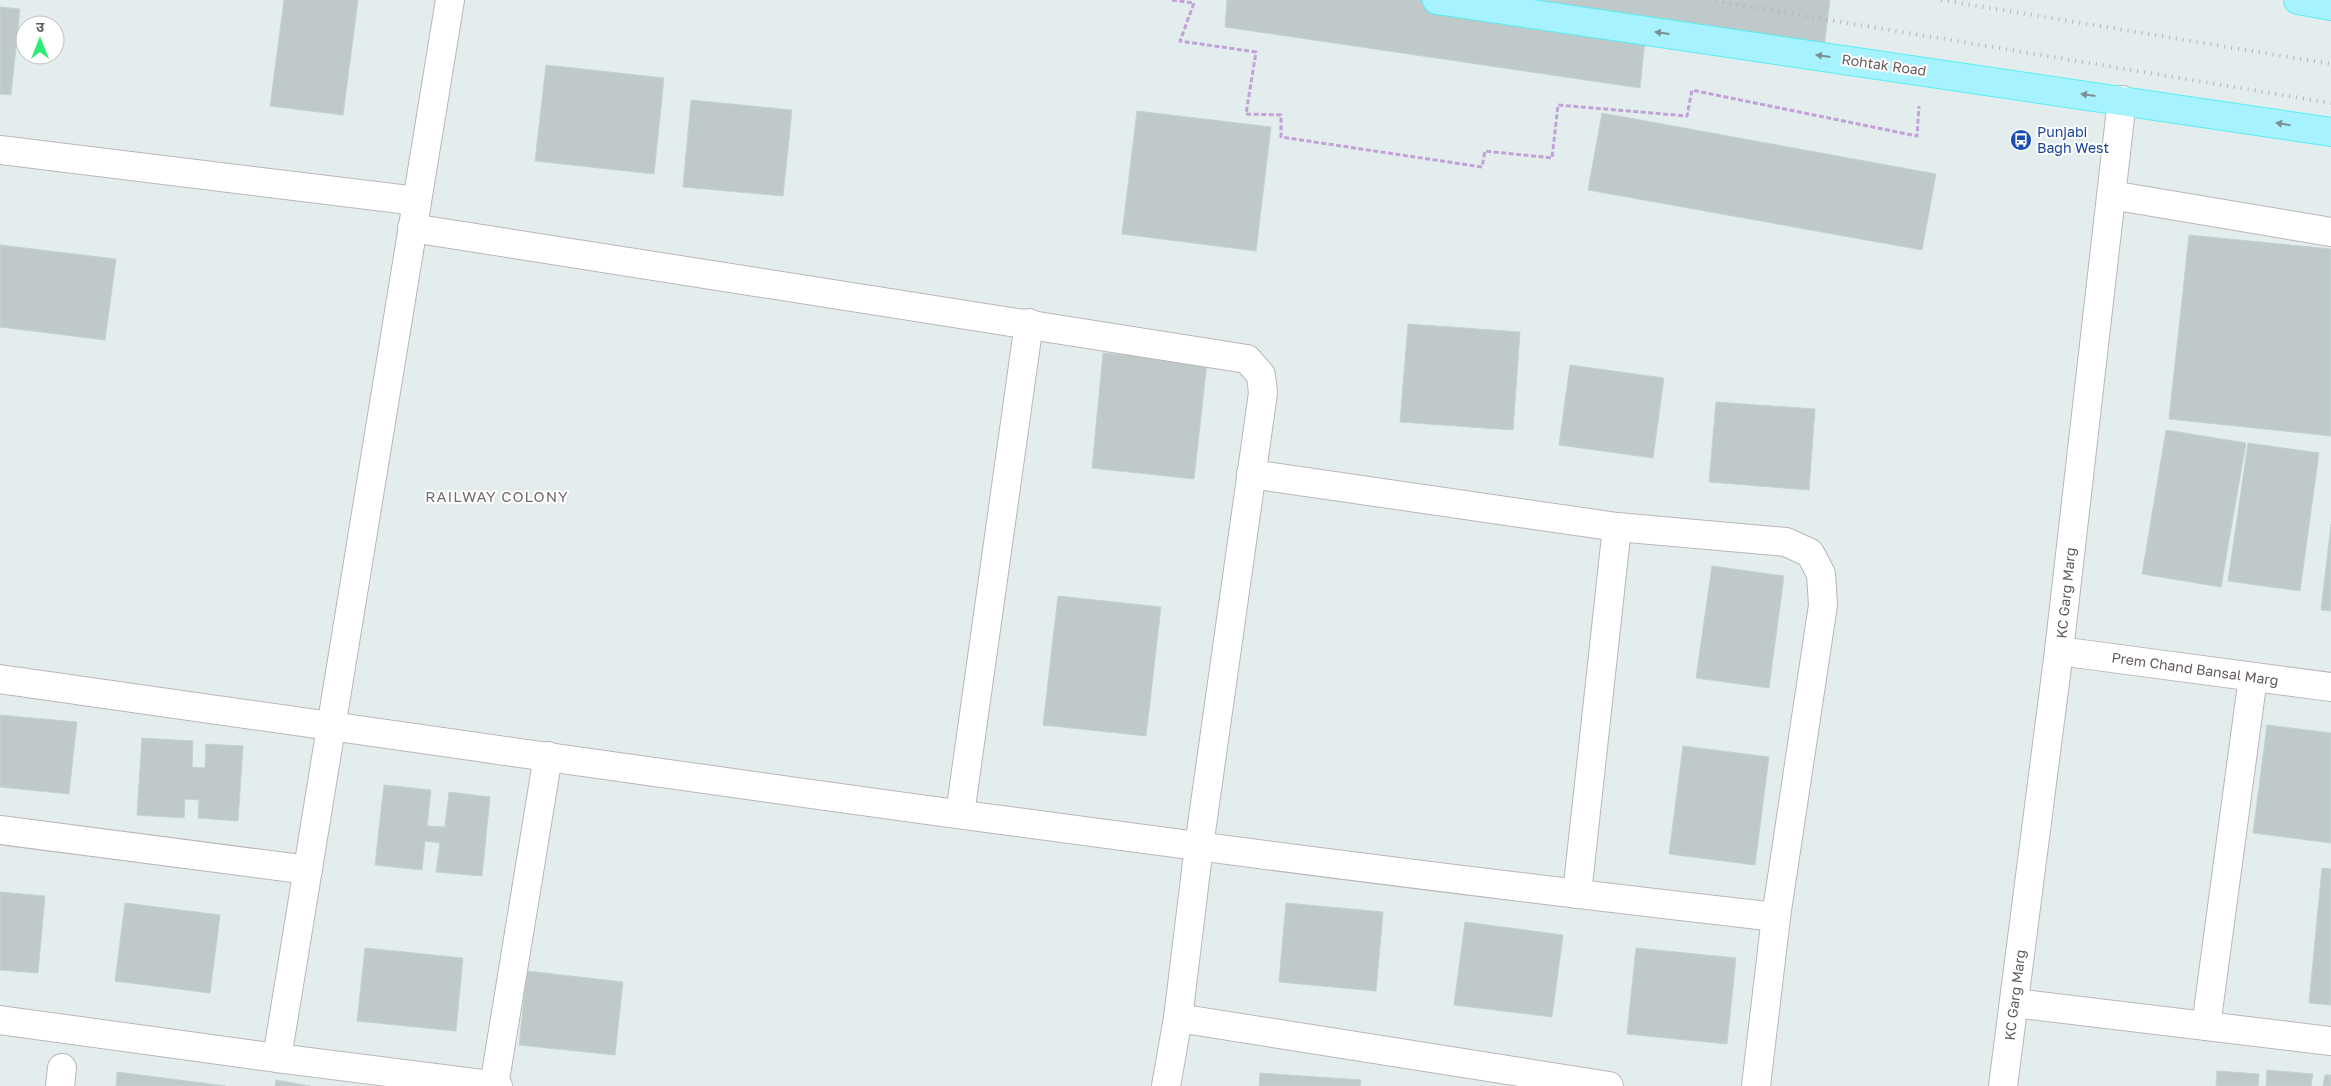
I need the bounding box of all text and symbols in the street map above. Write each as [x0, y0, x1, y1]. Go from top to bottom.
north arrow [15, 15, 65, 65]
text: उ [36, 18, 45, 35]
one-way arrow [1654, 28, 1670, 36]
street label: Rohtak Road [1841, 50, 1928, 79]
one-way arrow [1815, 52, 1831, 60]
one-way arrow [2079, 91, 2095, 99]
one-way arrow [2274, 120, 2290, 128]
place label: Punjabi Bagh West [2037, 123, 2109, 156]
bus stop icon: Punjabi Bagh West [2009, 128, 2033, 152]
district label: RAILWAY COLONY [425, 487, 569, 505]
street label: KC Garg Marg [2052, 547, 2079, 639]
street label: Prem Chand Bansal Marg [2111, 648, 2280, 689]
street label: KC Garg Marg [2000, 948, 2029, 1041]

